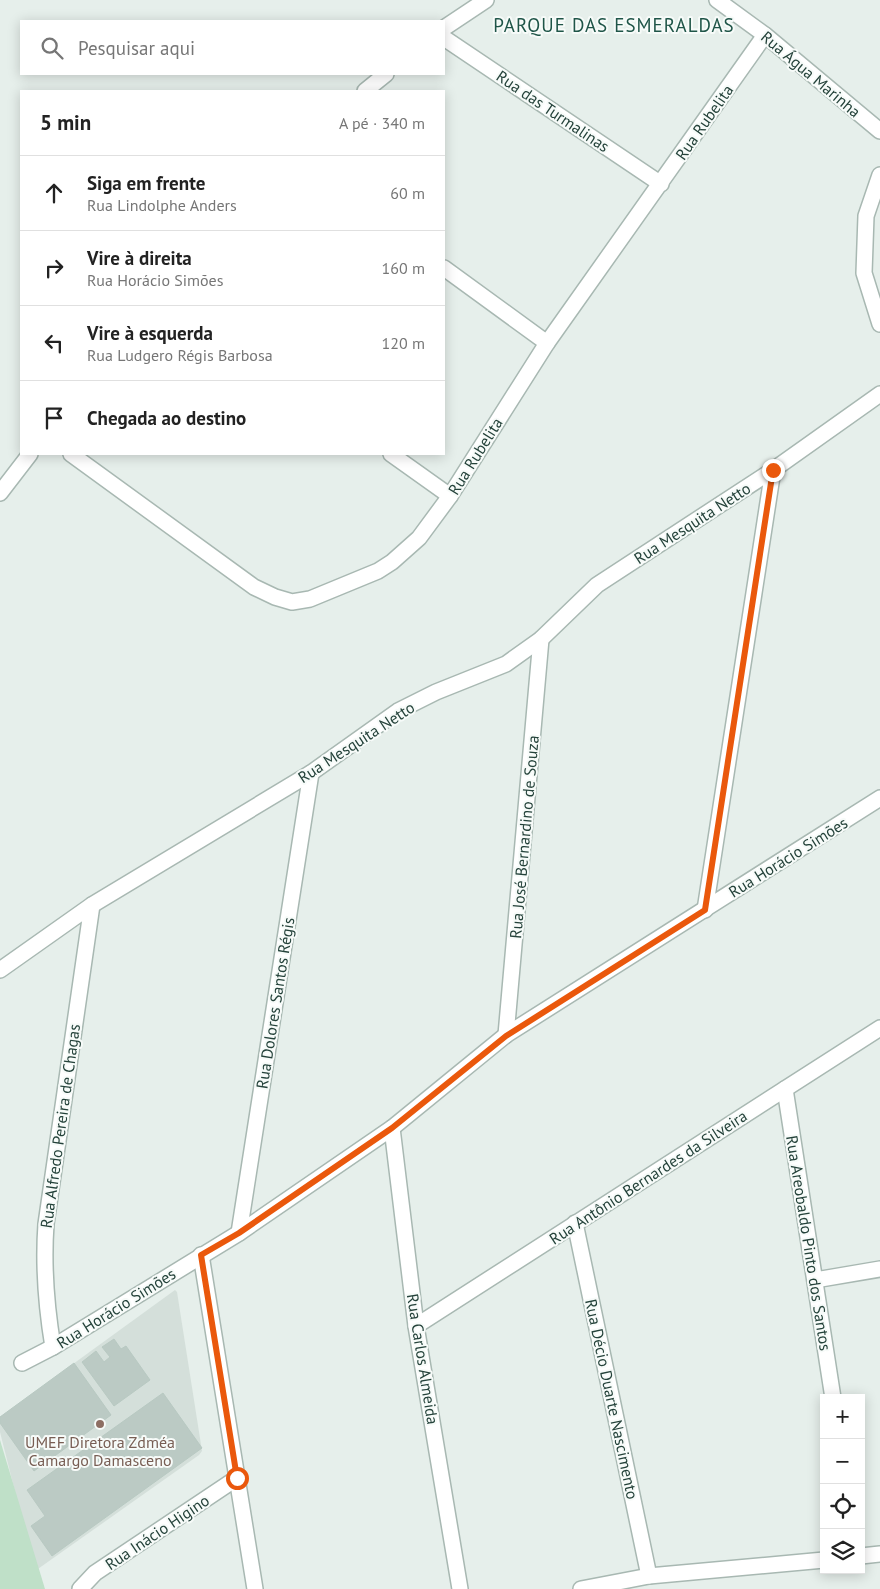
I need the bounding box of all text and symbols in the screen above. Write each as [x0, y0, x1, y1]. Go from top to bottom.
district label: PARQUE DAS ESMERALDAS [493, 13, 735, 37]
search box [20, 20, 445, 75]
street label: Rua Água Marinha [757, 26, 865, 122]
icon: search [38, 34, 66, 62]
text: Pesquisar aqui [78, 36, 195, 60]
street label: Rua das Turmalinas [493, 66, 613, 156]
street label: Rua Rubelita [671, 81, 737, 163]
text: 5 min [40, 109, 91, 136]
text: A pé · 340 m [339, 113, 425, 133]
text: Siga em frente [87, 171, 205, 195]
icon: ahead [40, 179, 68, 207]
text: 60 m [390, 183, 425, 203]
text: Rua Lindolphe Anders [87, 195, 237, 215]
text: Vire à direita [87, 246, 192, 270]
icon: right [40, 254, 68, 282]
text: 160 m [382, 258, 425, 278]
text: Rua Horácio Simões [87, 270, 223, 290]
text: Vire à esquerda [87, 321, 213, 345]
icon: left [40, 329, 68, 357]
text: 120 m [382, 333, 425, 353]
text: Rua Ludgero Régis Barbosa [87, 345, 273, 365]
icon: arrive [40, 404, 68, 432]
text: Chegada ao destino [87, 406, 246, 430]
street label: Rua Rubelita [443, 414, 507, 498]
route end [762, 459, 785, 482]
street label: Rua Mesquita Netto [630, 478, 754, 568]
street label: Rua Mesquita Netto [294, 697, 418, 787]
street label: Rua José Bernardino de Souza [505, 735, 543, 939]
street label: Rua Horácio Simões [725, 812, 851, 902]
street label: Rua Dolores Santos Régis [252, 916, 298, 1090]
street label: Rua Alfredo Pereira de Chagas [36, 1022, 84, 1229]
street label: Rua Antônio Bernardes da Silveira [545, 1105, 751, 1249]
street label: Rua Areobaldo Pinto dos Santos [782, 1134, 836, 1352]
street label: Rua Horácio Simões [53, 1263, 179, 1353]
street label: Rua Carlos Almeida [403, 1292, 443, 1426]
street label: Rua Décio Duarte Nascimento [581, 1297, 643, 1501]
map controls [820, 1394, 865, 1574]
button: + [820, 1394, 865, 1439]
marker: UMEF Diretora Zdméa Camargo Damasceno [94, 1418, 106, 1430]
place label: UMEF Diretora Zdméa Camargo Damasceno [25, 1432, 175, 1470]
button: − [820, 1439, 865, 1484]
route start [226, 1467, 249, 1490]
button: locate [820, 1484, 865, 1529]
street label: Rua Inácio Higino [101, 1490, 213, 1574]
button: layers [820, 1529, 865, 1574]

